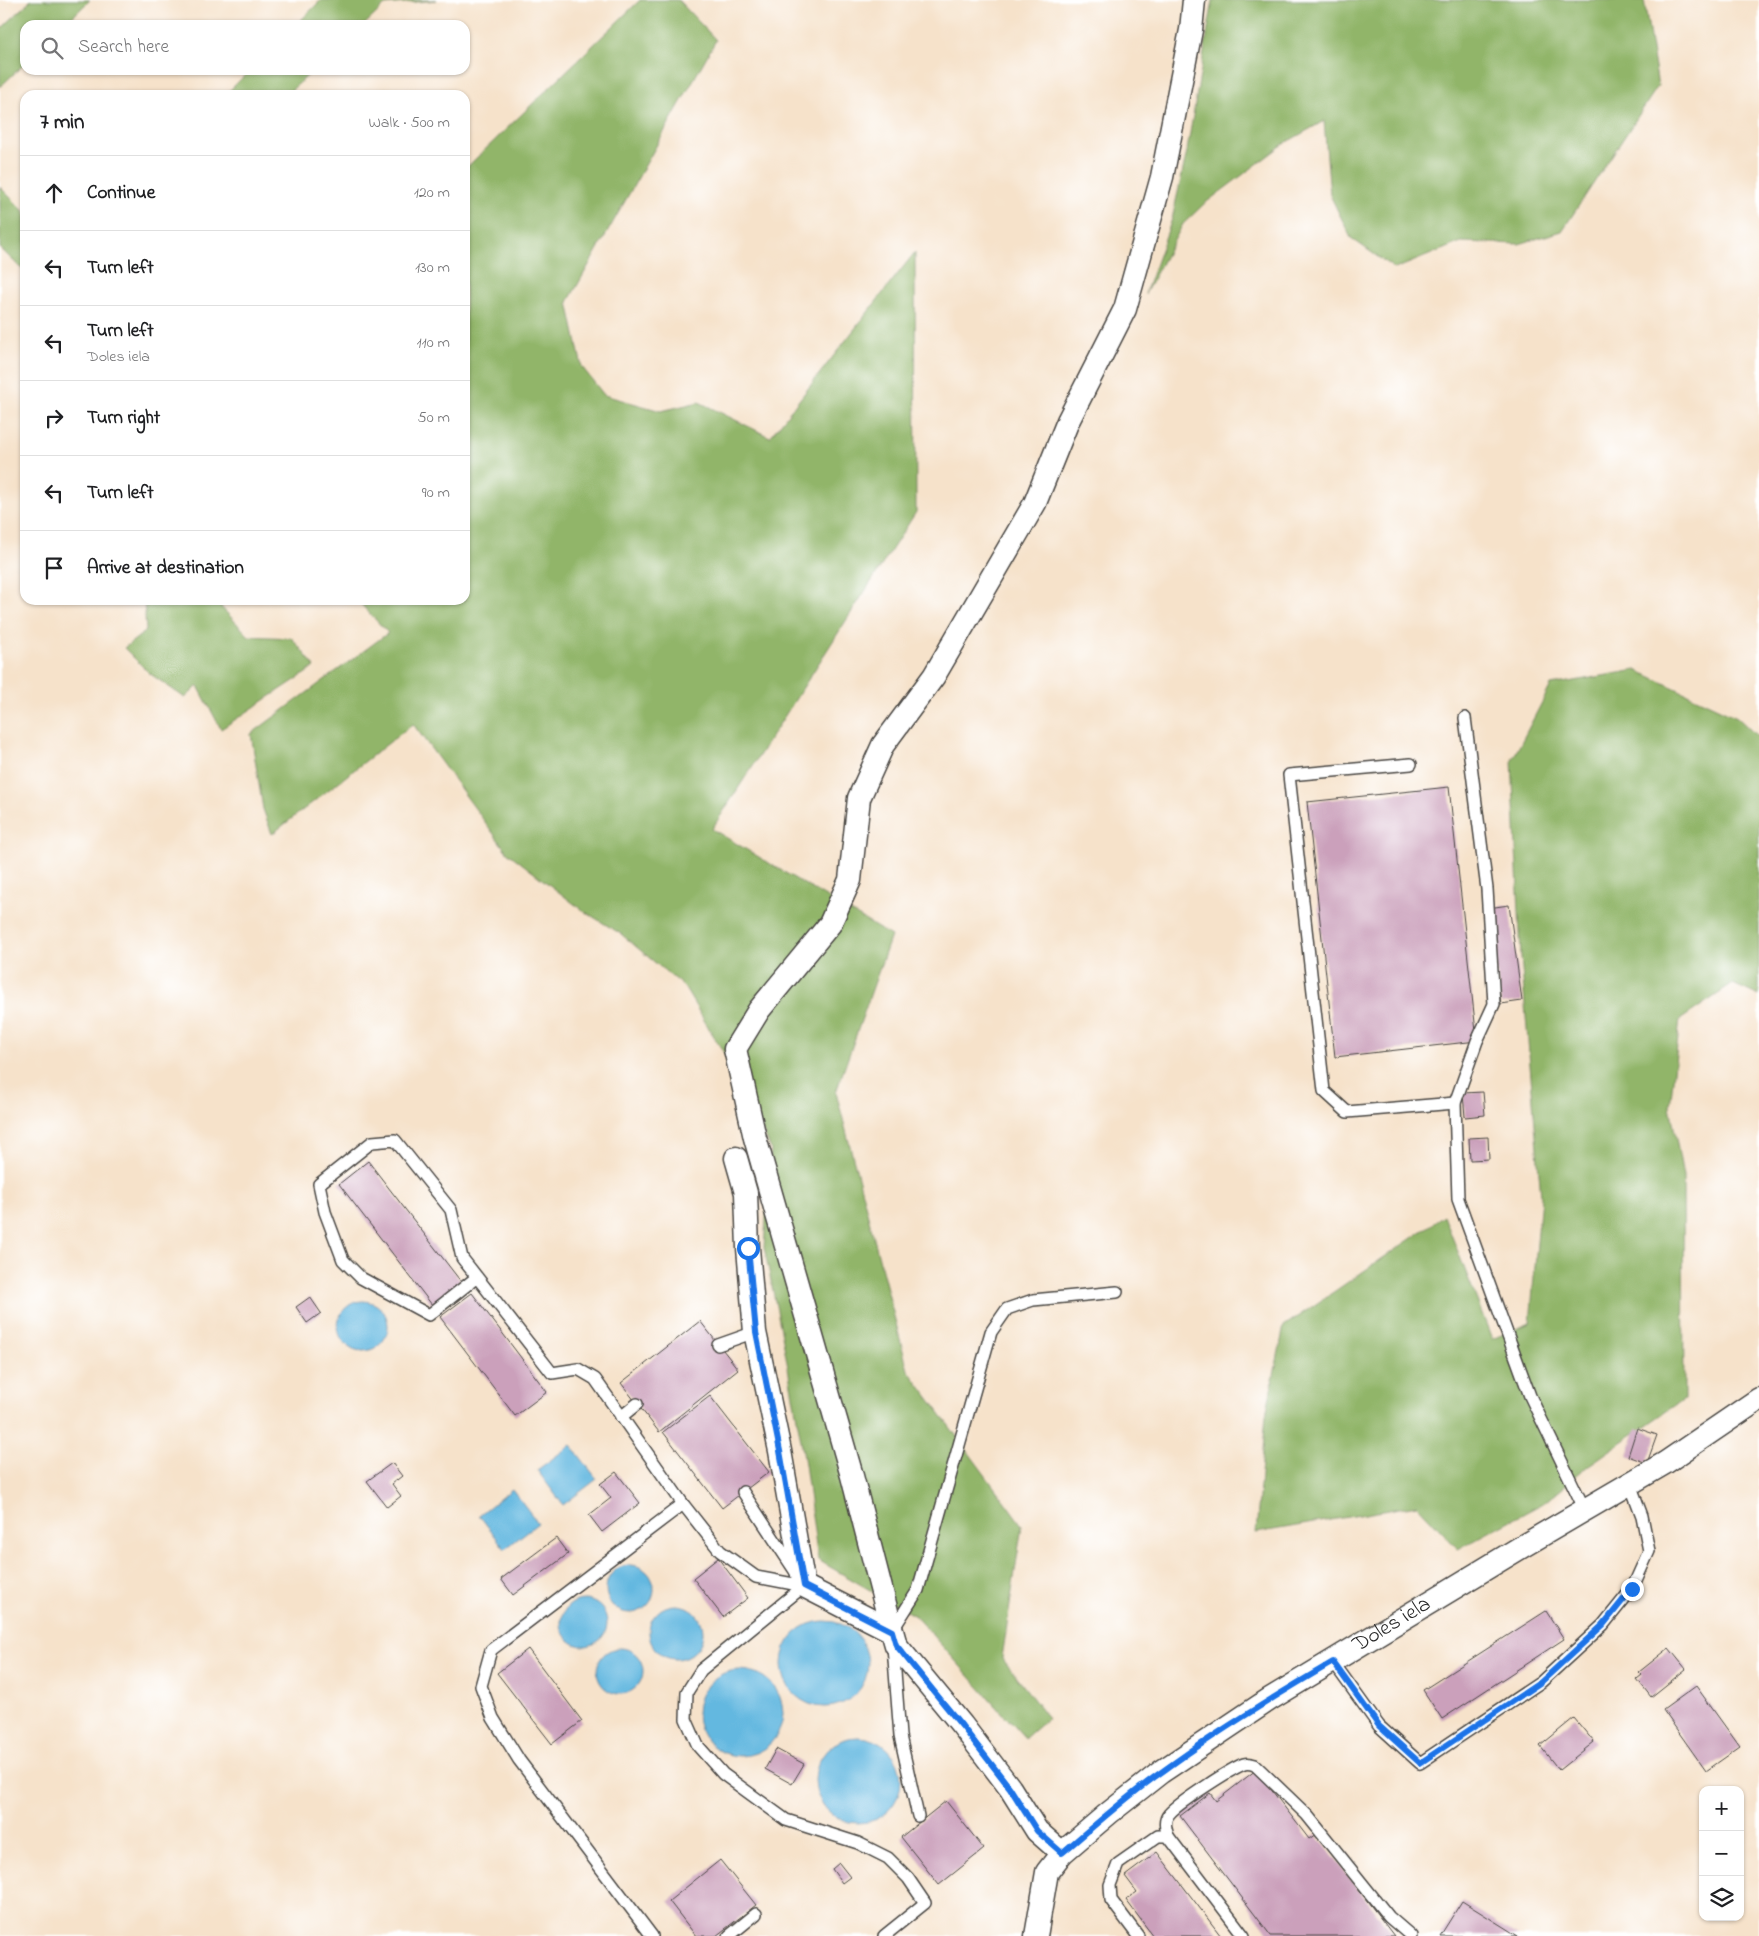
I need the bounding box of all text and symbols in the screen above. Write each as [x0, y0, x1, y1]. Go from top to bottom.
search box [20, 20, 470, 75]
icon: search [38, 34, 66, 62]
text: Search here [78, 34, 169, 61]
text: 7 min [40, 108, 84, 138]
text: Walk · 500 m [368, 111, 450, 135]
icon: ahead [40, 179, 68, 207]
text: Continue [87, 180, 155, 207]
text: 120 m [414, 181, 450, 205]
icon: left [40, 254, 68, 282]
text: Turn left [87, 255, 154, 282]
text: 130 m [415, 256, 450, 280]
text: Turn left [87, 318, 154, 345]
icon: left [40, 329, 68, 357]
text: 110 m [416, 331, 450, 355]
text: Doles iela [87, 345, 150, 369]
icon: right [40, 404, 68, 432]
text: Turn right [87, 405, 160, 432]
text: 50 m [418, 406, 450, 430]
icon: left [40, 479, 68, 507]
text: Turn left [87, 480, 154, 507]
text: 90 m [422, 481, 450, 505]
icon: arrive [40, 554, 68, 582]
text: Arrive at destination [87, 555, 244, 582]
route start [737, 1237, 760, 1260]
route end [1621, 1578, 1644, 1601]
street label: Doles iela [1346, 1589, 1437, 1662]
map controls [1699, 1786, 1744, 1921]
button: + [1699, 1786, 1744, 1831]
button: − [1699, 1831, 1744, 1876]
button: layers [1699, 1876, 1744, 1921]

